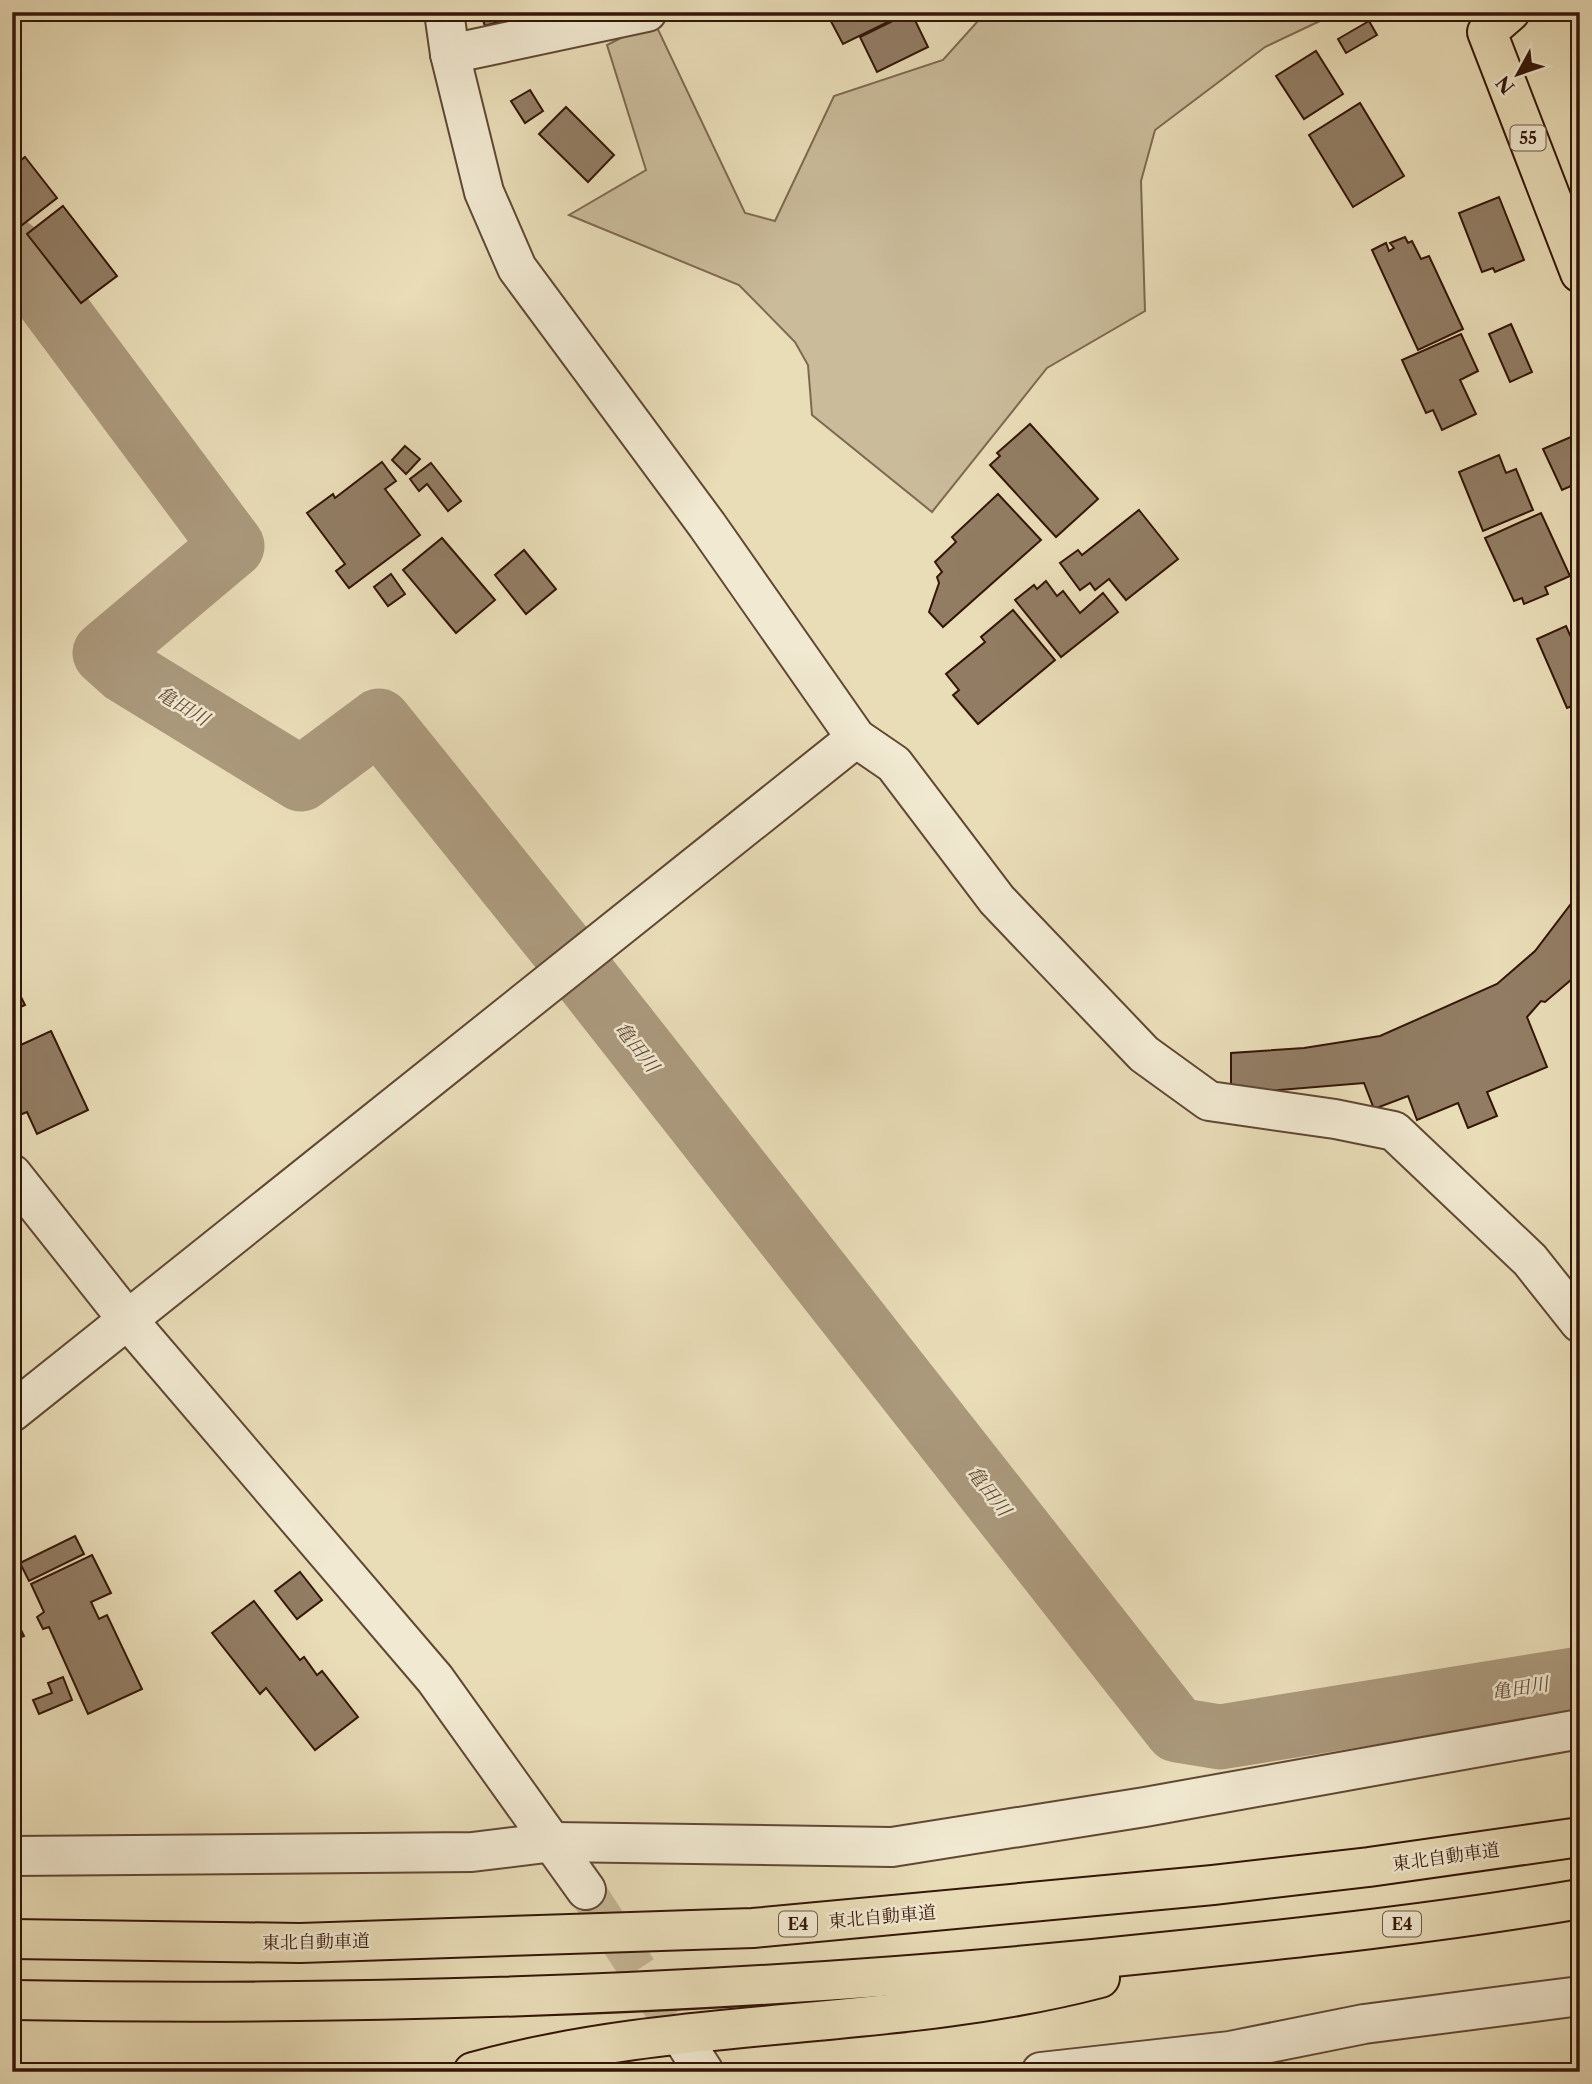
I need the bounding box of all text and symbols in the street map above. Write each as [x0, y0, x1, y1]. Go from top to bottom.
north arrow [1484, 38, 1554, 108]
text: N [1491, 71, 1519, 98]
road number: 55 [1510, 126, 1546, 150]
water label: 亀田川 [153, 681, 215, 732]
water label: 亀田川 [610, 1017, 665, 1078]
water label: 亀田川 [962, 1461, 1017, 1522]
water label: 亀田川 [1490, 1672, 1552, 1704]
street label: 東北自動車道 [1391, 1839, 1501, 1875]
street label: 東北自動車道 [827, 1901, 937, 1933]
road number: E4 [779, 1912, 817, 1936]
road number: E4 [1383, 1912, 1421, 1936]
street label: 東北自動車道 [262, 1930, 370, 1954]

